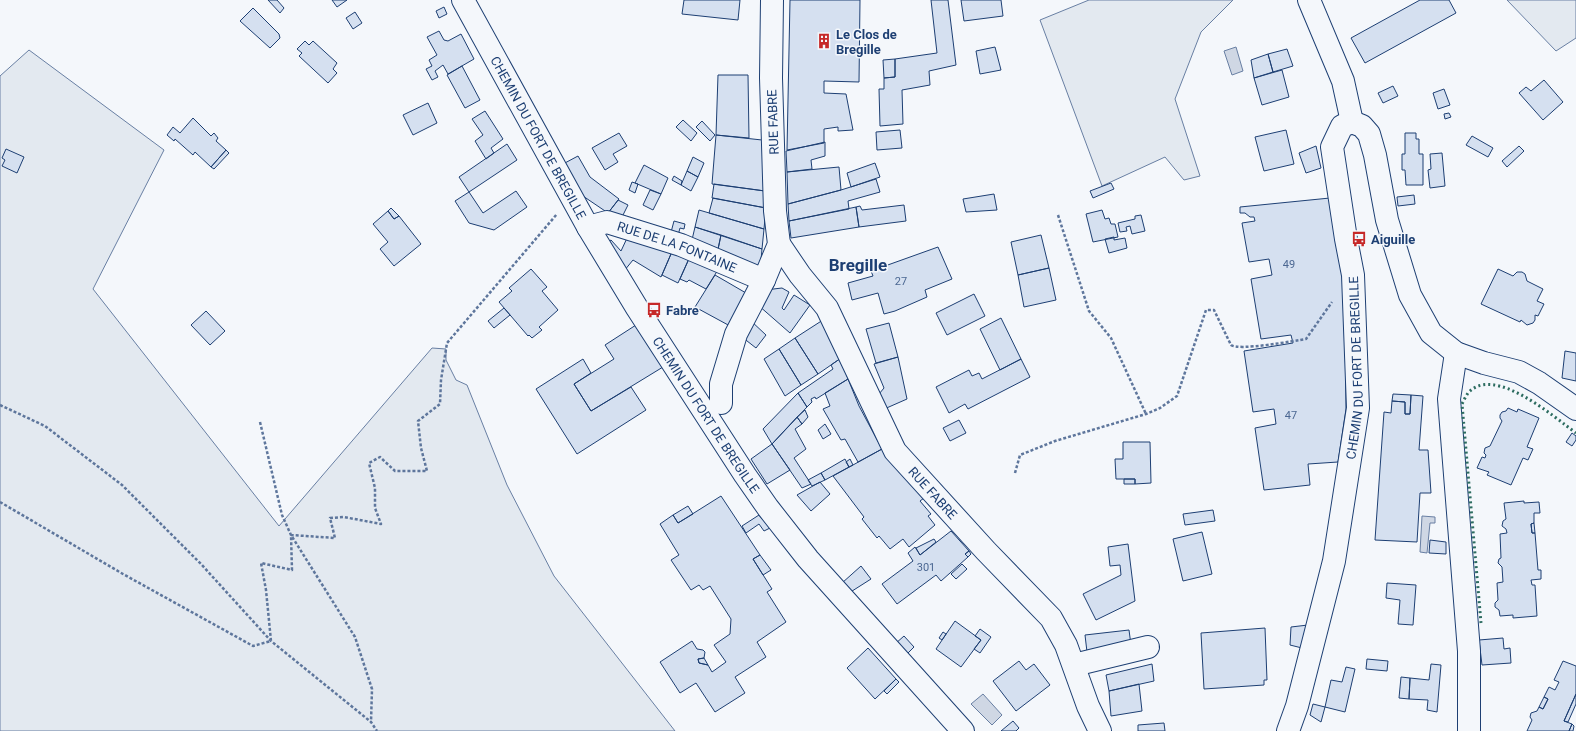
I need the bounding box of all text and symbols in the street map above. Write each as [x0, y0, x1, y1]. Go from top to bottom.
place label: Le Clos de Bregille [836, 27, 897, 57]
building icon: Le Clos de Bregille [815, 32, 833, 50]
street label: CHEMIN DU FORT DE BREGILLE [488, 53, 590, 222]
street label: RUE FABRE [764, 89, 782, 155]
street label: RUE DE LA FONTAINE [615, 218, 739, 275]
bus stop icon: Aiguille [1350, 230, 1368, 248]
place label: Aiguille [1371, 232, 1415, 247]
district label: Bregille [829, 255, 887, 275]
house number: 49 [1283, 258, 1295, 271]
house number: 27 [895, 275, 907, 288]
street label: CHEMIN DU FORT DE BREGILLE [1343, 276, 1366, 460]
bus stop icon: Fabre [645, 301, 663, 319]
place label: Fabre [666, 303, 699, 318]
street label: CHEMIN DU FORT DE BREGILLE [650, 334, 763, 496]
house number: 47 [1285, 409, 1297, 422]
street label: RUE FABRE [906, 464, 961, 522]
house number: 301 [917, 561, 935, 574]

